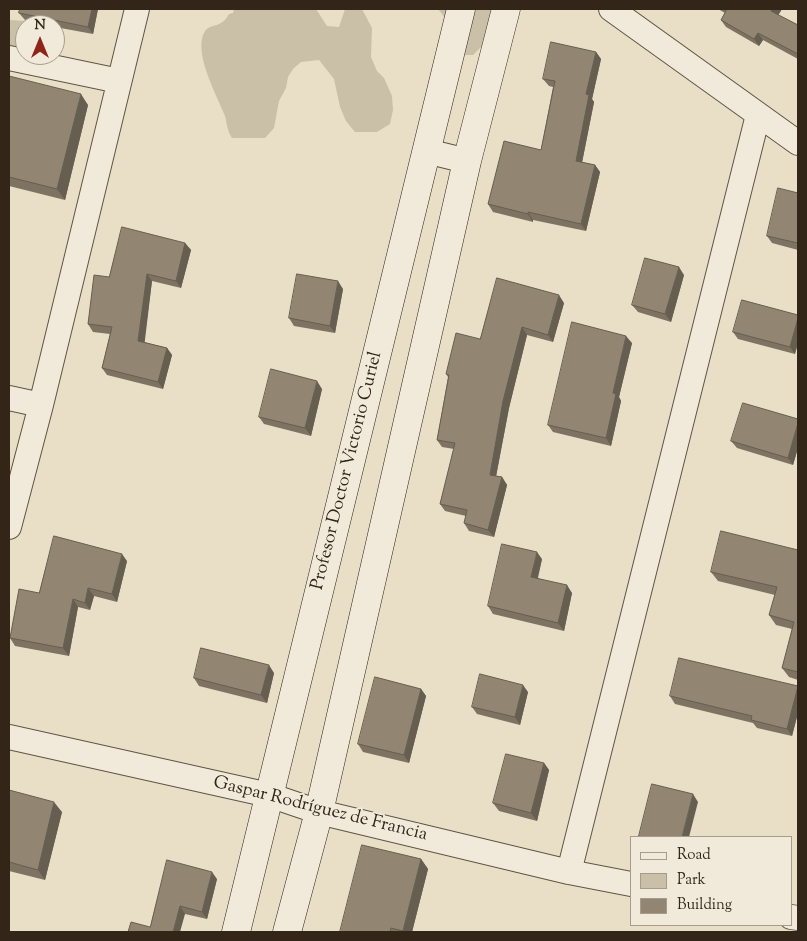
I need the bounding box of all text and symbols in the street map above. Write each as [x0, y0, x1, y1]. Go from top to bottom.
north arrow [15, 15, 65, 65]
text: N [34, 16, 46, 36]
street label: Profesor Doctor Victorio Curiel [308, 350, 388, 592]
street label: Gaspar Rodríguez de Francia [211, 773, 429, 847]
legend [630, 836, 792, 926]
text: Road [677, 845, 711, 866]
text: Park [677, 870, 706, 891]
text: Building [677, 895, 732, 916]

